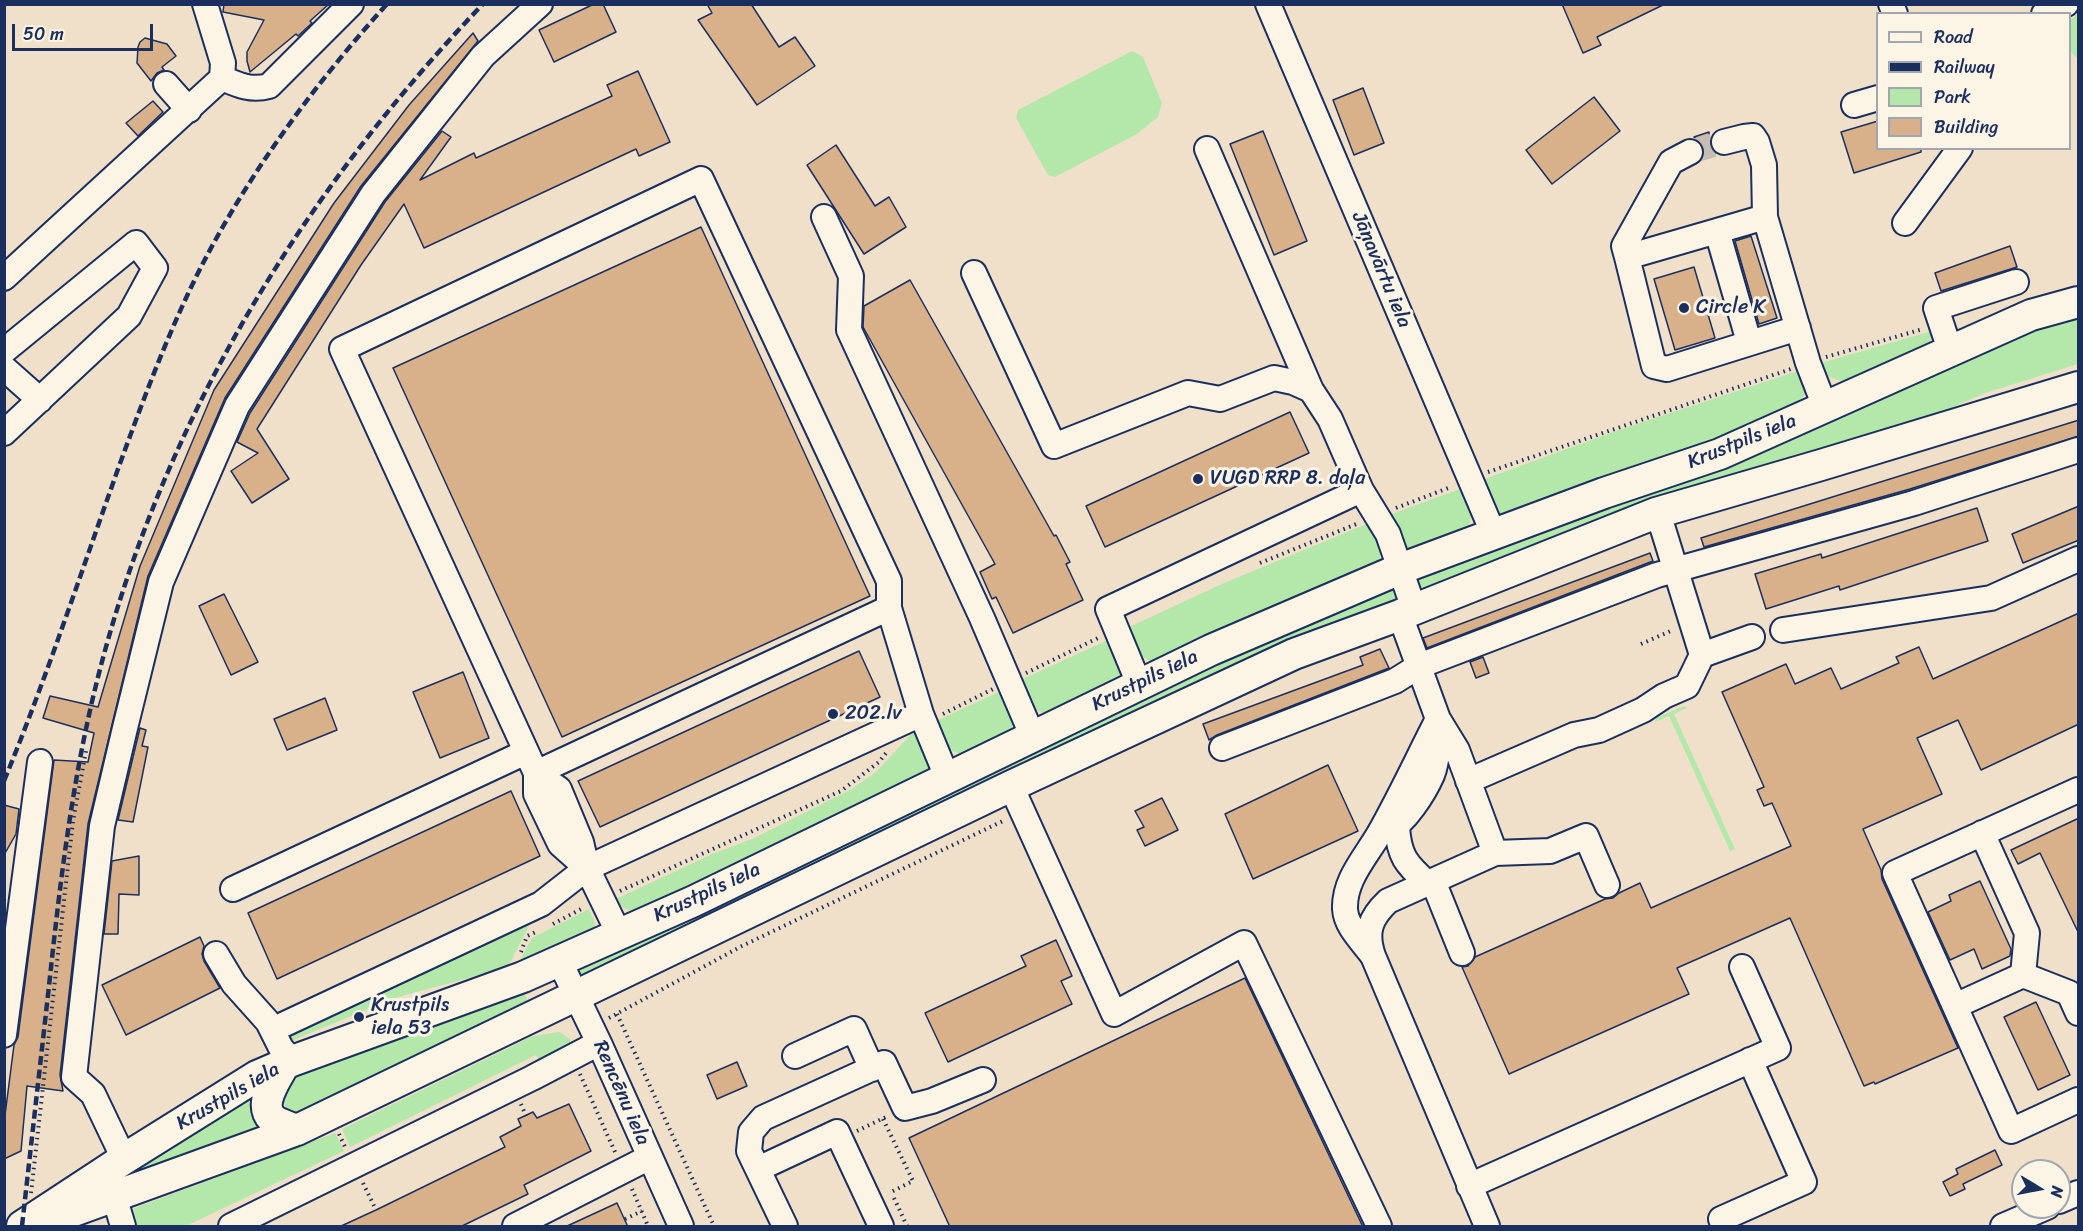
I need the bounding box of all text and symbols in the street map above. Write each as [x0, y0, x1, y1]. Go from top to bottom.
scale bar [15, 12, 156, 50]
legend [1876, 12, 2071, 150]
text: 50 m [23, 18, 64, 50]
text: Road [1934, 21, 1973, 53]
text: Railway [1934, 51, 1995, 83]
text: Park [1934, 81, 1971, 113]
text: Building [1934, 111, 1998, 143]
street label: Jāņavārtu iela [1346, 209, 1416, 331]
place label: Circle K [1696, 296, 1766, 320]
marker: Circle K [1677, 301, 1691, 315]
street label: Krustpils iela [1684, 409, 1800, 475]
place label: VUGD RRP 8. daļa [1210, 467, 1365, 491]
marker: VUGD RRP 8. daļa [1191, 472, 1205, 486]
street label: Krustpils iela [1088, 645, 1202, 717]
place label: 202.lv [845, 702, 902, 726]
marker: 202.lv [826, 707, 840, 721]
street label: Krustpils iela [650, 858, 764, 928]
place label: Krustpils iela 53 [371, 994, 449, 1041]
marker: Krustpils iela 53 [352, 1010, 366, 1024]
street label: Rencēnu iela [587, 1037, 655, 1149]
street label: Krustpils iela [172, 1058, 284, 1136]
north arrow [2011, 1159, 2071, 1219]
text: N [2042, 1184, 2072, 1200]

